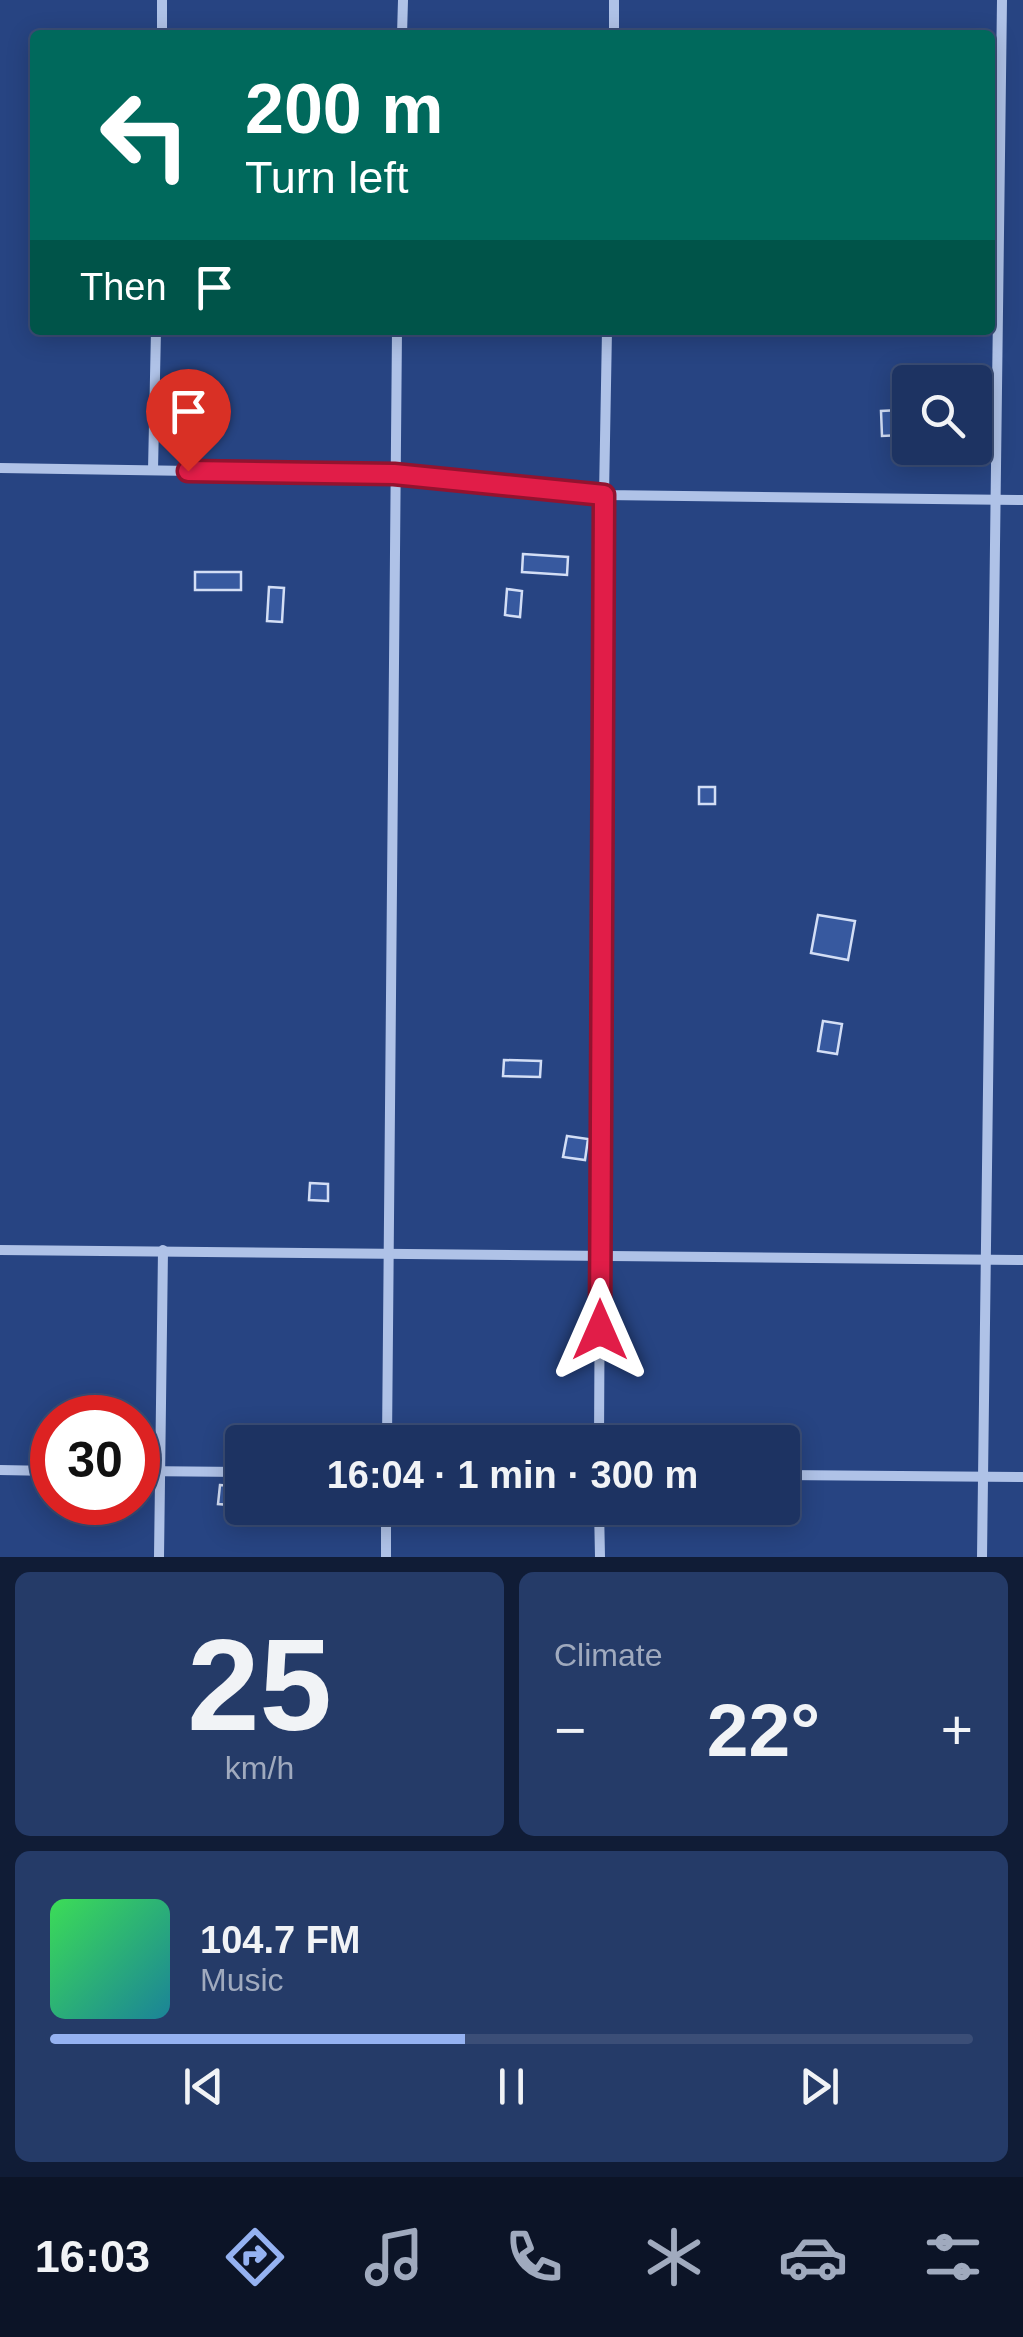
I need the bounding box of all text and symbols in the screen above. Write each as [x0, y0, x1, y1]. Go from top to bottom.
icon: left [80, 70, 210, 200]
text: 200 m [245, 70, 443, 148]
text: Turn left [245, 152, 408, 203]
icon: arrive [187, 260, 242, 315]
text: Then [80, 266, 167, 308]
map controls [892, 365, 992, 465]
button: search [892, 365, 992, 465]
pin [146, 369, 231, 472]
icon: arrive [161, 384, 216, 439]
position arrow [548, 1278, 652, 1382]
speed limit sign: 30 [30, 1395, 160, 1525]
text: 16:04 · 1 min · 300 m [327, 1454, 698, 1496]
text: 25 [187, 1612, 332, 1758]
text: Climate [554, 1637, 662, 1673]
text: 22° [707, 1688, 820, 1772]
text: − [554, 1699, 586, 1761]
text: + [941, 1699, 973, 1761]
text: km/h [225, 1750, 294, 1786]
text: 104.7 FM [200, 1919, 361, 1961]
text: Music [200, 1962, 284, 1998]
icon: previous [176, 2059, 231, 2114]
icon: pause [484, 2059, 539, 2114]
icon: next [792, 2059, 847, 2114]
icon: directions [220, 2222, 290, 2292]
icon: music [359, 2222, 429, 2292]
icon: phone [499, 2222, 569, 2292]
icon: climate [639, 2222, 709, 2292]
icon: car [778, 2222, 848, 2292]
icon: filters [918, 2222, 988, 2292]
text: 16:03 [35, 2231, 150, 2282]

